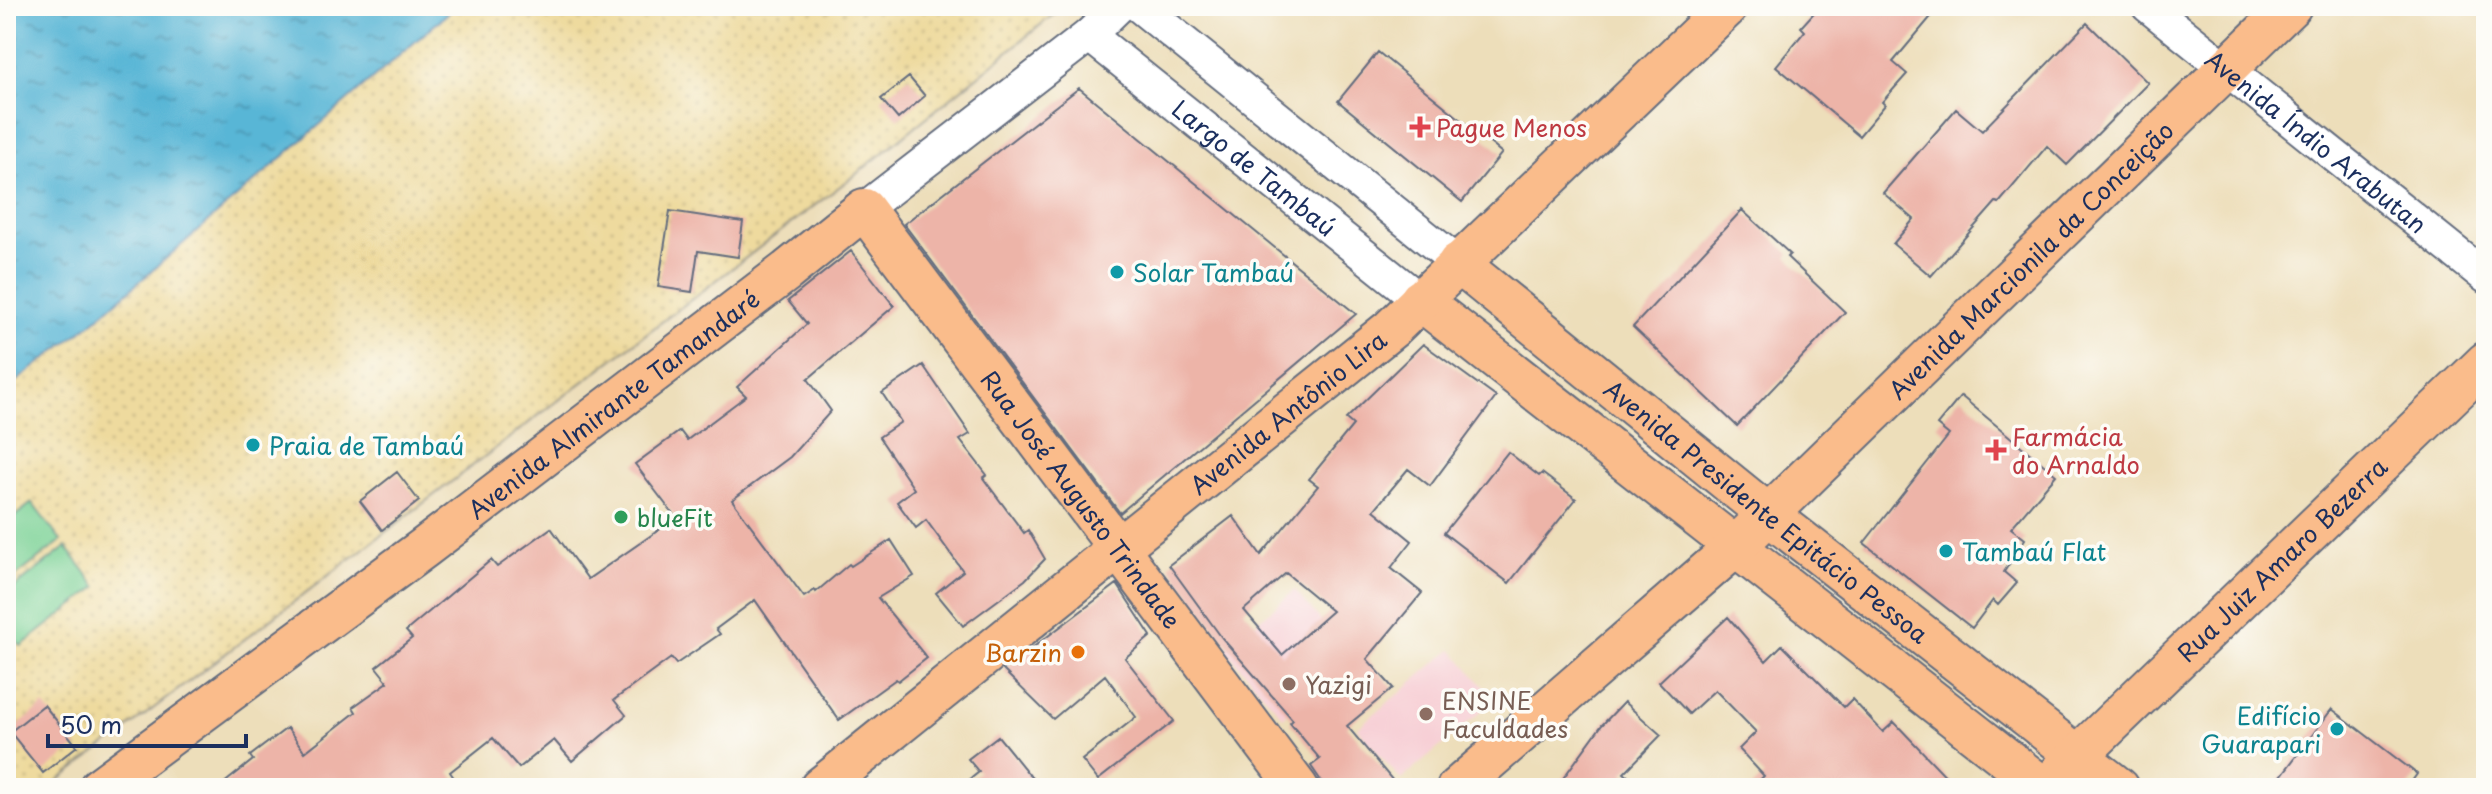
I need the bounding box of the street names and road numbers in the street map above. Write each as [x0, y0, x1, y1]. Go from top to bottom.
street label: Avenida Índio Arabutan [2198, 41, 2435, 241]
street label: Largo de Tambaú [1165, 91, 1344, 244]
street label: Avenida Marcionila da Conceição [1880, 112, 2181, 407]
street label: Avenida Almirante Tamandaré [460, 281, 767, 527]
street label: Avenida Antônio Lira [1181, 322, 1394, 502]
street label: Rua José Augusto Trindade [973, 363, 1190, 636]
street label: Avenida Presidente Epitácio Pessoa [1597, 371, 1937, 651]
street label: Rua Juiz Amaro Bezerra [2168, 449, 2395, 669]

